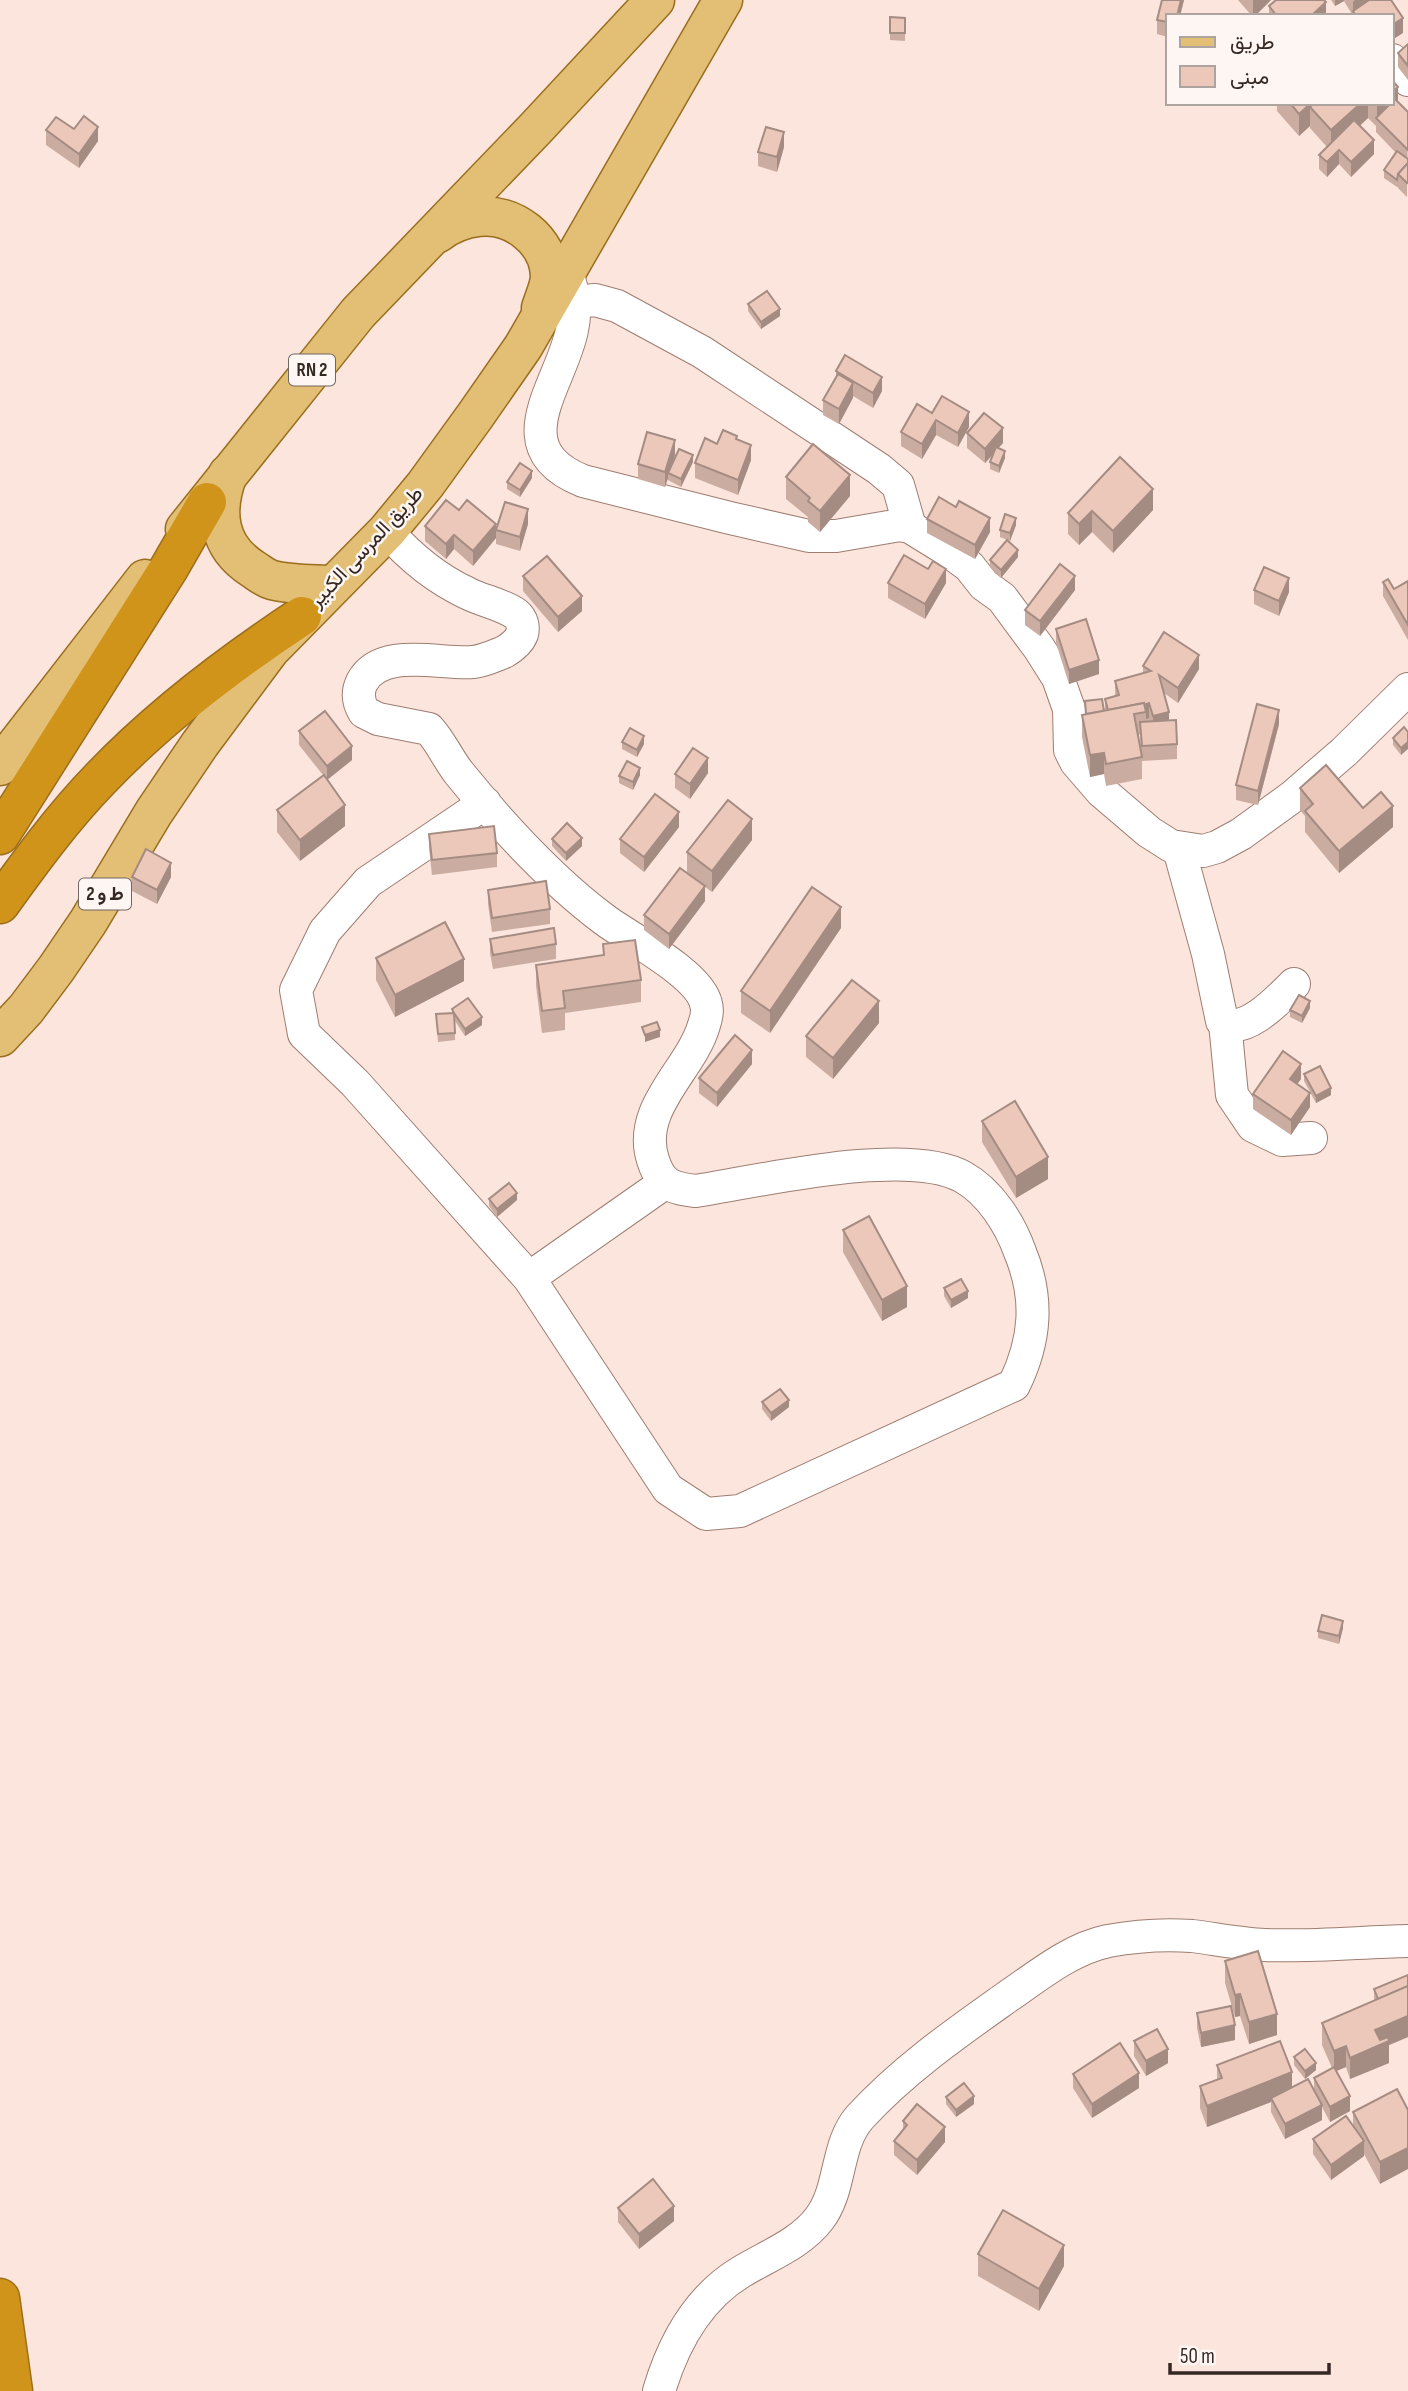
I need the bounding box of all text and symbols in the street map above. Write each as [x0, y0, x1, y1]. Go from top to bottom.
legend [1166, 14, 1394, 105]
text: طريق [1230, 30, 1275, 55]
text: مبنى [1230, 65, 1269, 90]
road number: RN 2 [289, 354, 335, 386]
street label: طريق المرسى الكبير [303, 481, 428, 613]
road number: ط و 2 [79, 878, 131, 909]
scale bar [1170, 2332, 1329, 2376]
text: 50 m [1180, 2344, 1215, 2369]

